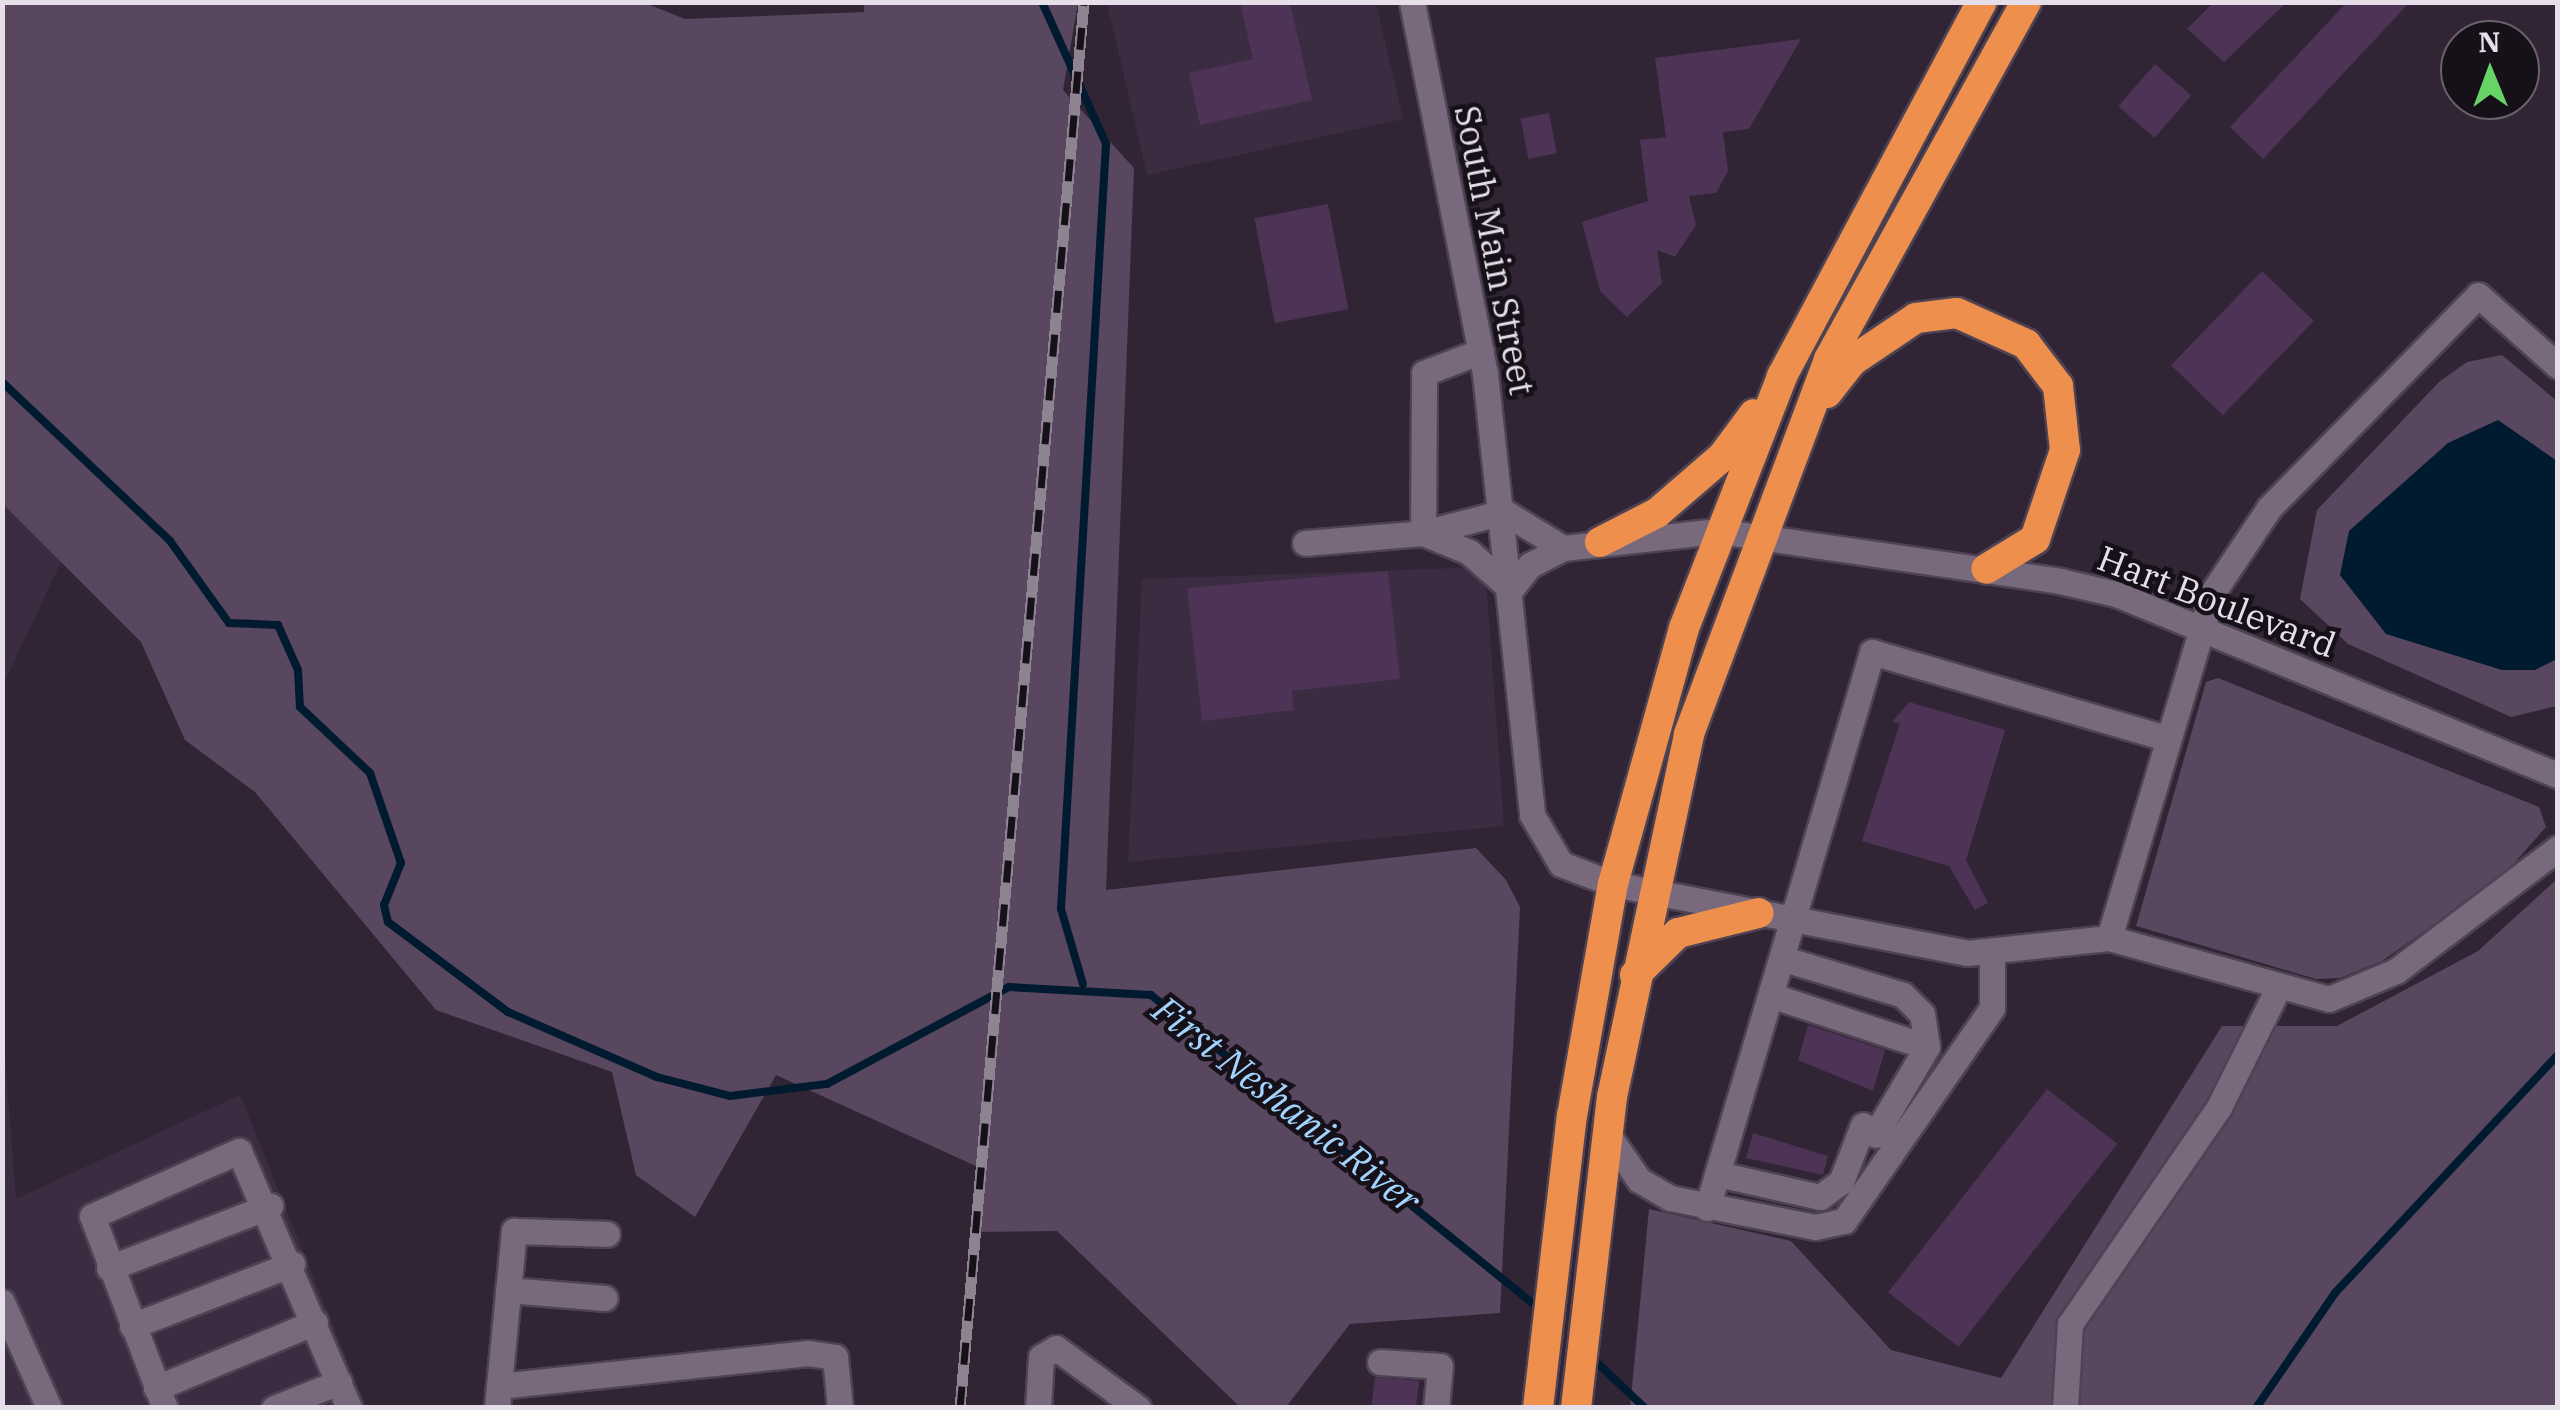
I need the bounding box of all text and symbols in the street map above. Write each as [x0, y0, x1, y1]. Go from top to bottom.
north arrow [2440, 20, 2540, 120]
text: N [2478, 23, 2501, 60]
street label: South Main Street [1446, 102, 1544, 398]
street label: Hart Boulevard [2092, 536, 2342, 666]
water label: First Neshanic River [1144, 986, 1430, 1222]

